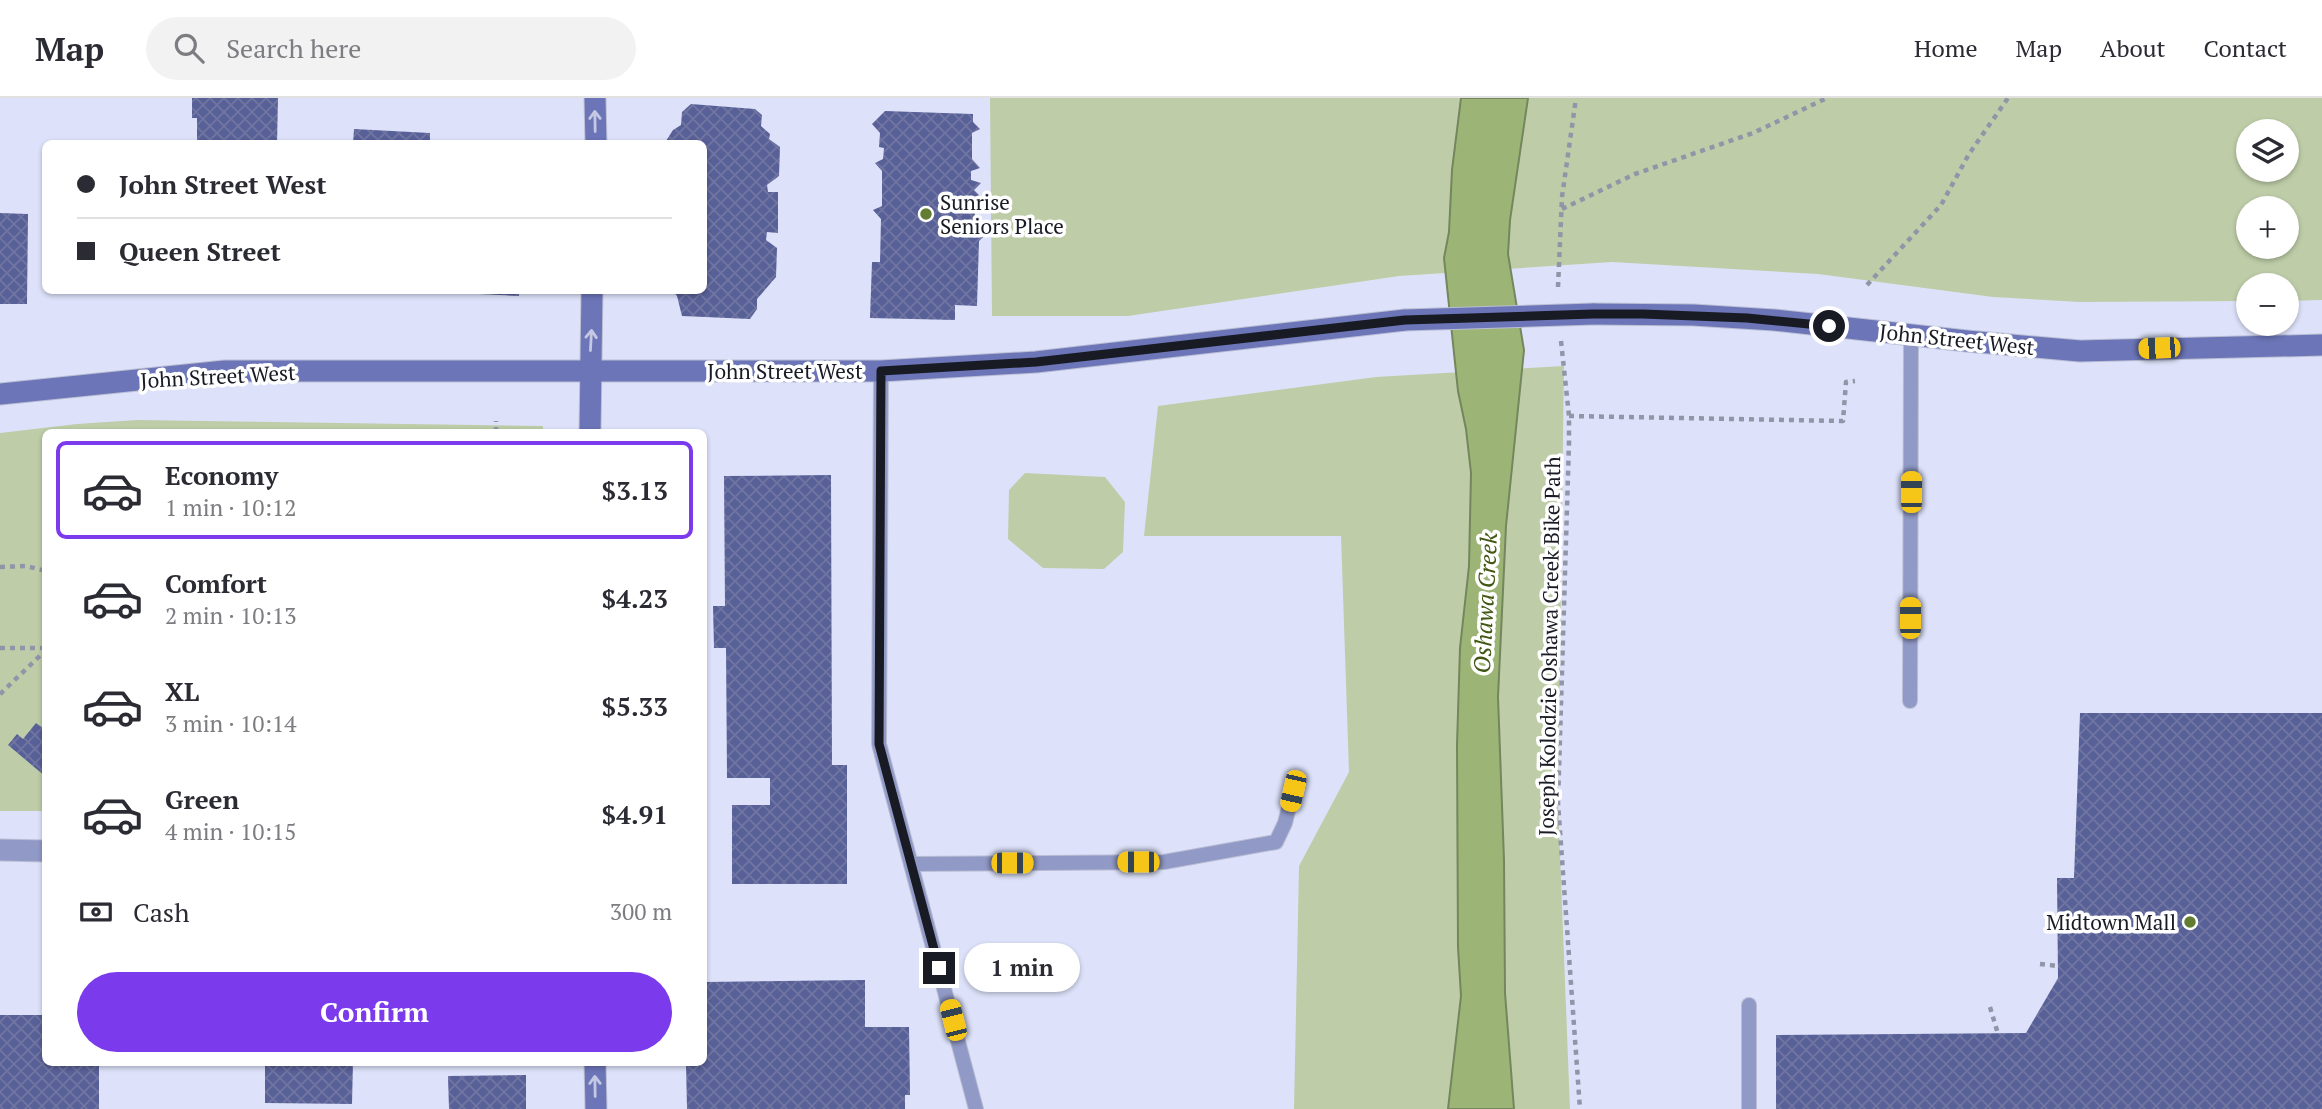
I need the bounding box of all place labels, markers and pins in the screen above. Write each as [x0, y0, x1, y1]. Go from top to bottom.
place label: Sunrise Seniors Place [940, 188, 1064, 240]
marker: Sunrise Seniors Place [918, 206, 934, 222]
place label: Midtown Mall [2046, 908, 2176, 936]
marker: Midtown Mall [2182, 914, 2198, 930]

